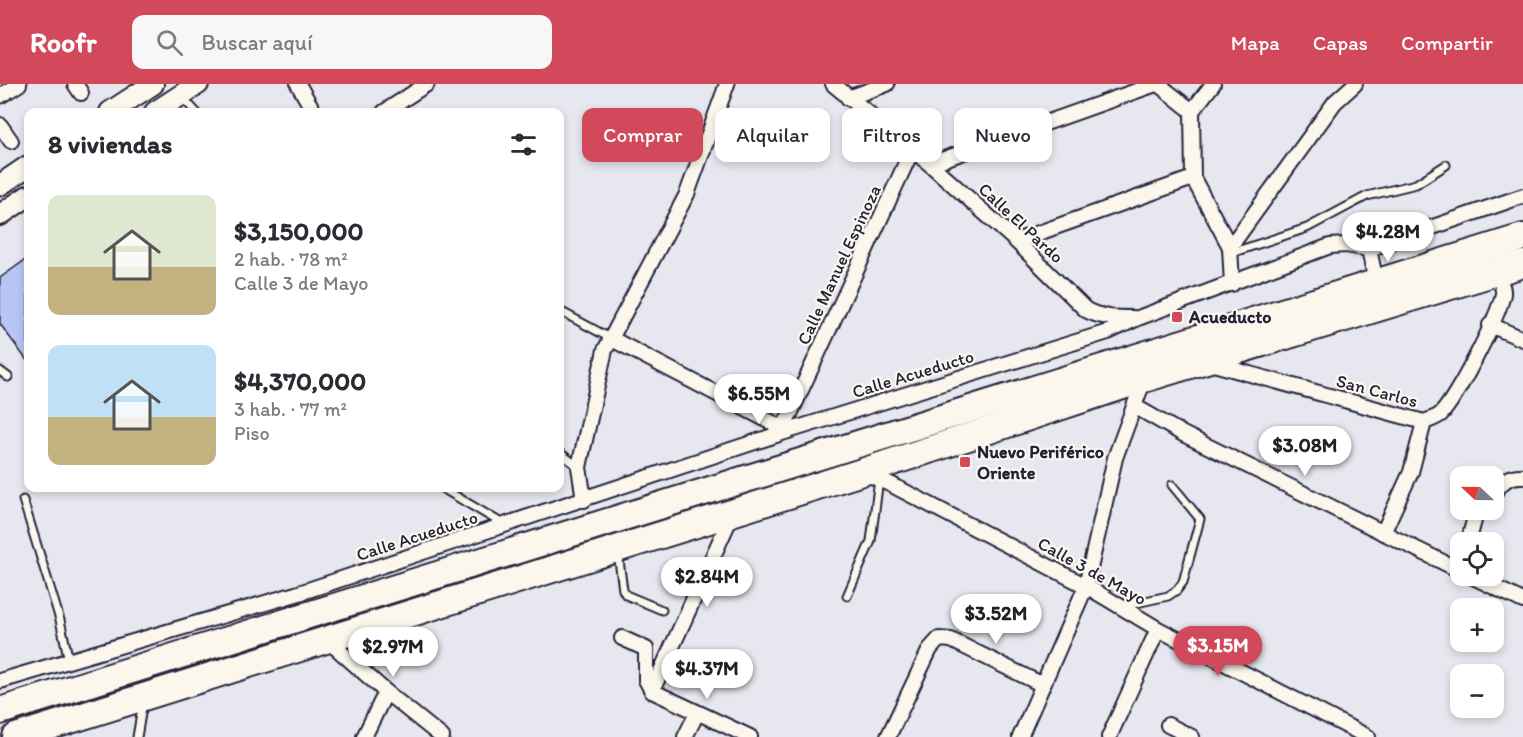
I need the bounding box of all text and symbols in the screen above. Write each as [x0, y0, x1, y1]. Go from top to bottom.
search box [132, 15, 552, 69]
text: Roofr [30, 25, 96, 59]
icon: search [153, 26, 186, 59]
text: Buscar aquí [201, 29, 313, 56]
text: Mapa [1231, 30, 1280, 55]
text: Capas [1313, 30, 1368, 55]
text: Compartir [1401, 30, 1493, 55]
chip: Comprar [582, 108, 703, 162]
chip: Alquilar [715, 108, 830, 162]
chip: Filtros [842, 108, 942, 162]
chip: Nuevo [954, 108, 1052, 162]
text: 8 viviendas [48, 128, 172, 160]
icon: filters [507, 128, 540, 161]
street label: Calle El Pardo [974, 178, 1068, 268]
street label: Calle Manuel Espinoza [792, 181, 886, 348]
pin: $4.28M [1339, 212, 1437, 263]
text: $3,150,000 [234, 215, 363, 247]
icon: home [96, 219, 168, 291]
text: $4.28M [1356, 219, 1420, 243]
text: 2 hab. · 78 m² [234, 247, 348, 271]
text: Calle 3 de Mayo [234, 271, 369, 295]
place label: Acueducto [1188, 306, 1272, 328]
marker: Acueducto [1170, 310, 1184, 324]
street label: Calle Acueducto [849, 345, 977, 403]
text: $4,370,000 [234, 365, 366, 397]
icon: home [96, 369, 168, 441]
street label: San Carlos [1334, 370, 1420, 412]
pin: $6.55M [710, 374, 808, 425]
text: $6.55M [728, 381, 790, 405]
text: 3 hab. · 77 m² [234, 397, 347, 421]
text: Piso [234, 421, 270, 445]
pin: $3.08M [1256, 426, 1354, 477]
text: $3.08M [1273, 433, 1337, 457]
place label: Nuevo Periférico Oriente [977, 441, 1104, 484]
marker: Nuevo Periférico Oriente [958, 455, 972, 469]
north arrow [1450, 466, 1504, 520]
map controls [1450, 466, 1504, 718]
street label: Calle Acueducto [354, 506, 480, 566]
street label: Calle 3 de Mayo [1034, 532, 1150, 610]
button: locate [1450, 532, 1504, 586]
pin: $2.84M [658, 557, 756, 608]
text: $2.84M [675, 564, 739, 588]
pin: $3.52M [947, 594, 1045, 645]
button: + [1450, 598, 1504, 652]
text: $3.52M [965, 601, 1027, 625]
pin: $3.15M [1169, 626, 1267, 677]
pin: $2.97M [344, 627, 442, 678]
text: $3.15M [1187, 633, 1249, 657]
text: $2.97M [362, 634, 424, 658]
pin: $4.37M [658, 649, 756, 700]
text: $4.37M [675, 656, 739, 680]
button: − [1450, 664, 1504, 718]

